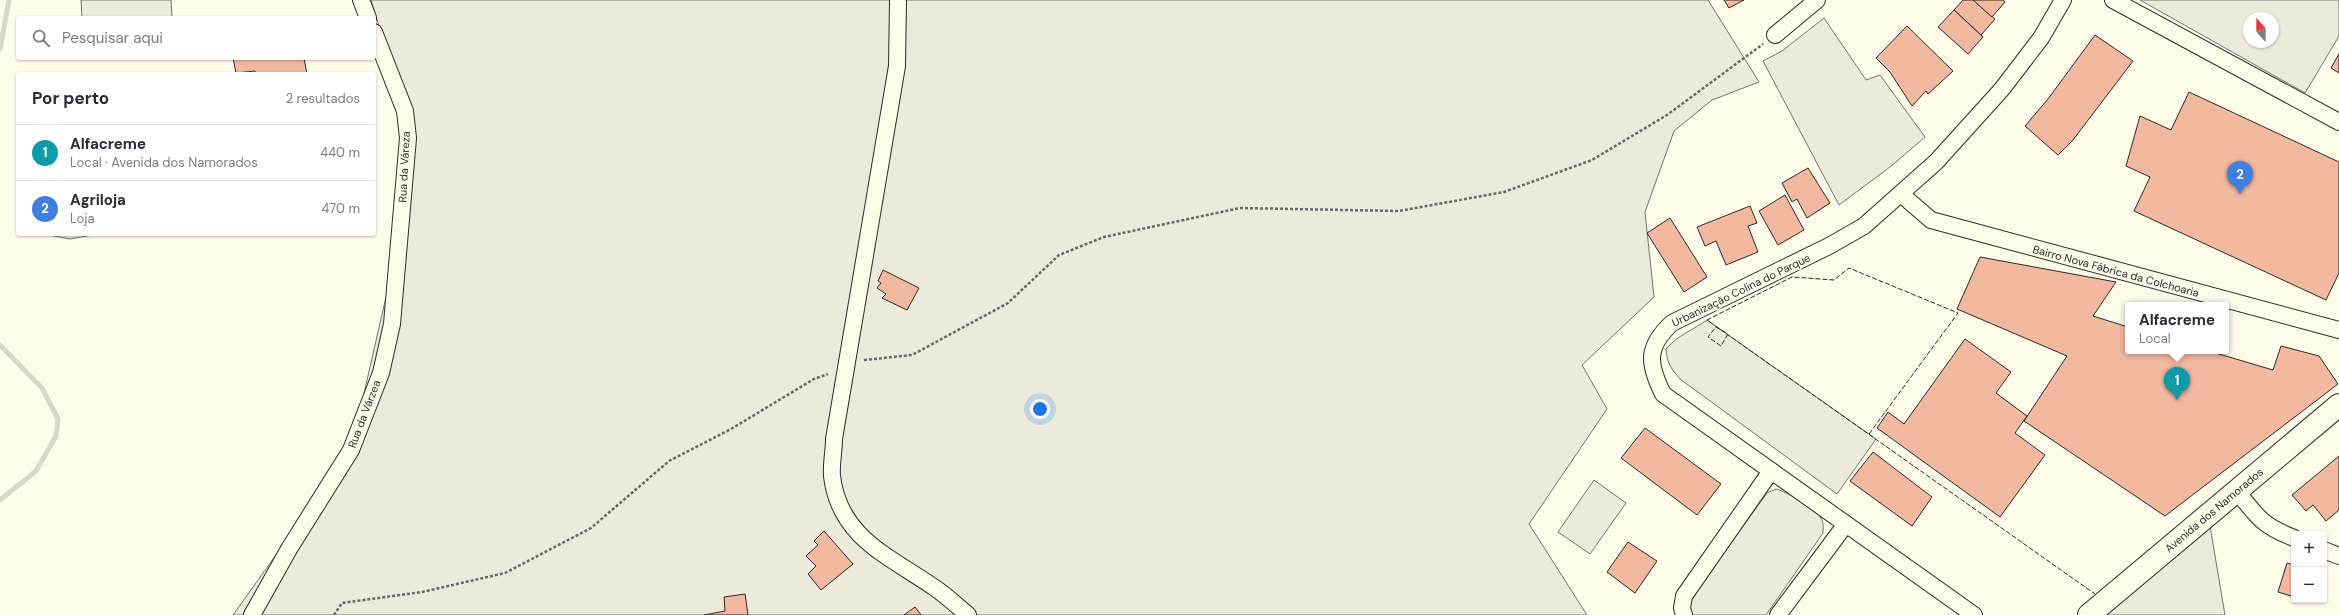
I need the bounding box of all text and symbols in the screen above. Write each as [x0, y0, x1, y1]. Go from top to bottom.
north arrow [2243, 12, 2279, 48]
search box [16, 16, 376, 60]
icon: search [30, 27, 52, 49]
text: Pesquisar aqui [62, 28, 163, 48]
text: Por perto [32, 87, 109, 109]
text: 2 resultados [286, 90, 360, 107]
street label: Rua da Váreza [395, 131, 413, 203]
text: Alfacreme [70, 134, 146, 154]
text: 1 [43, 144, 47, 161]
text: 440 m [320, 144, 360, 161]
text: Local · Avenida dos Namorados [70, 154, 258, 171]
pin: 2 [2227, 161, 2253, 194]
text: Agriloja [70, 190, 126, 210]
text: 2 [41, 200, 49, 217]
text: 470 m [321, 200, 360, 217]
text: Loja [70, 210, 95, 227]
street label: Bairro Nova Fábrica da Colchoaria [2031, 242, 2201, 300]
street label: Urbanização Colina do Parque [1669, 250, 1813, 330]
popup [2125, 302, 2229, 354]
text: Alfacreme [2139, 310, 2215, 330]
text: Local [2139, 330, 2171, 347]
pin: 1 [2164, 367, 2190, 400]
street label: Rua da Várzea [345, 378, 383, 450]
your location [1030, 399, 1050, 419]
street label: Avenida dos Namorados [2162, 465, 2266, 555]
map controls [2291, 531, 2327, 603]
button: + [2291, 531, 2327, 567]
button: − [2291, 567, 2327, 603]

